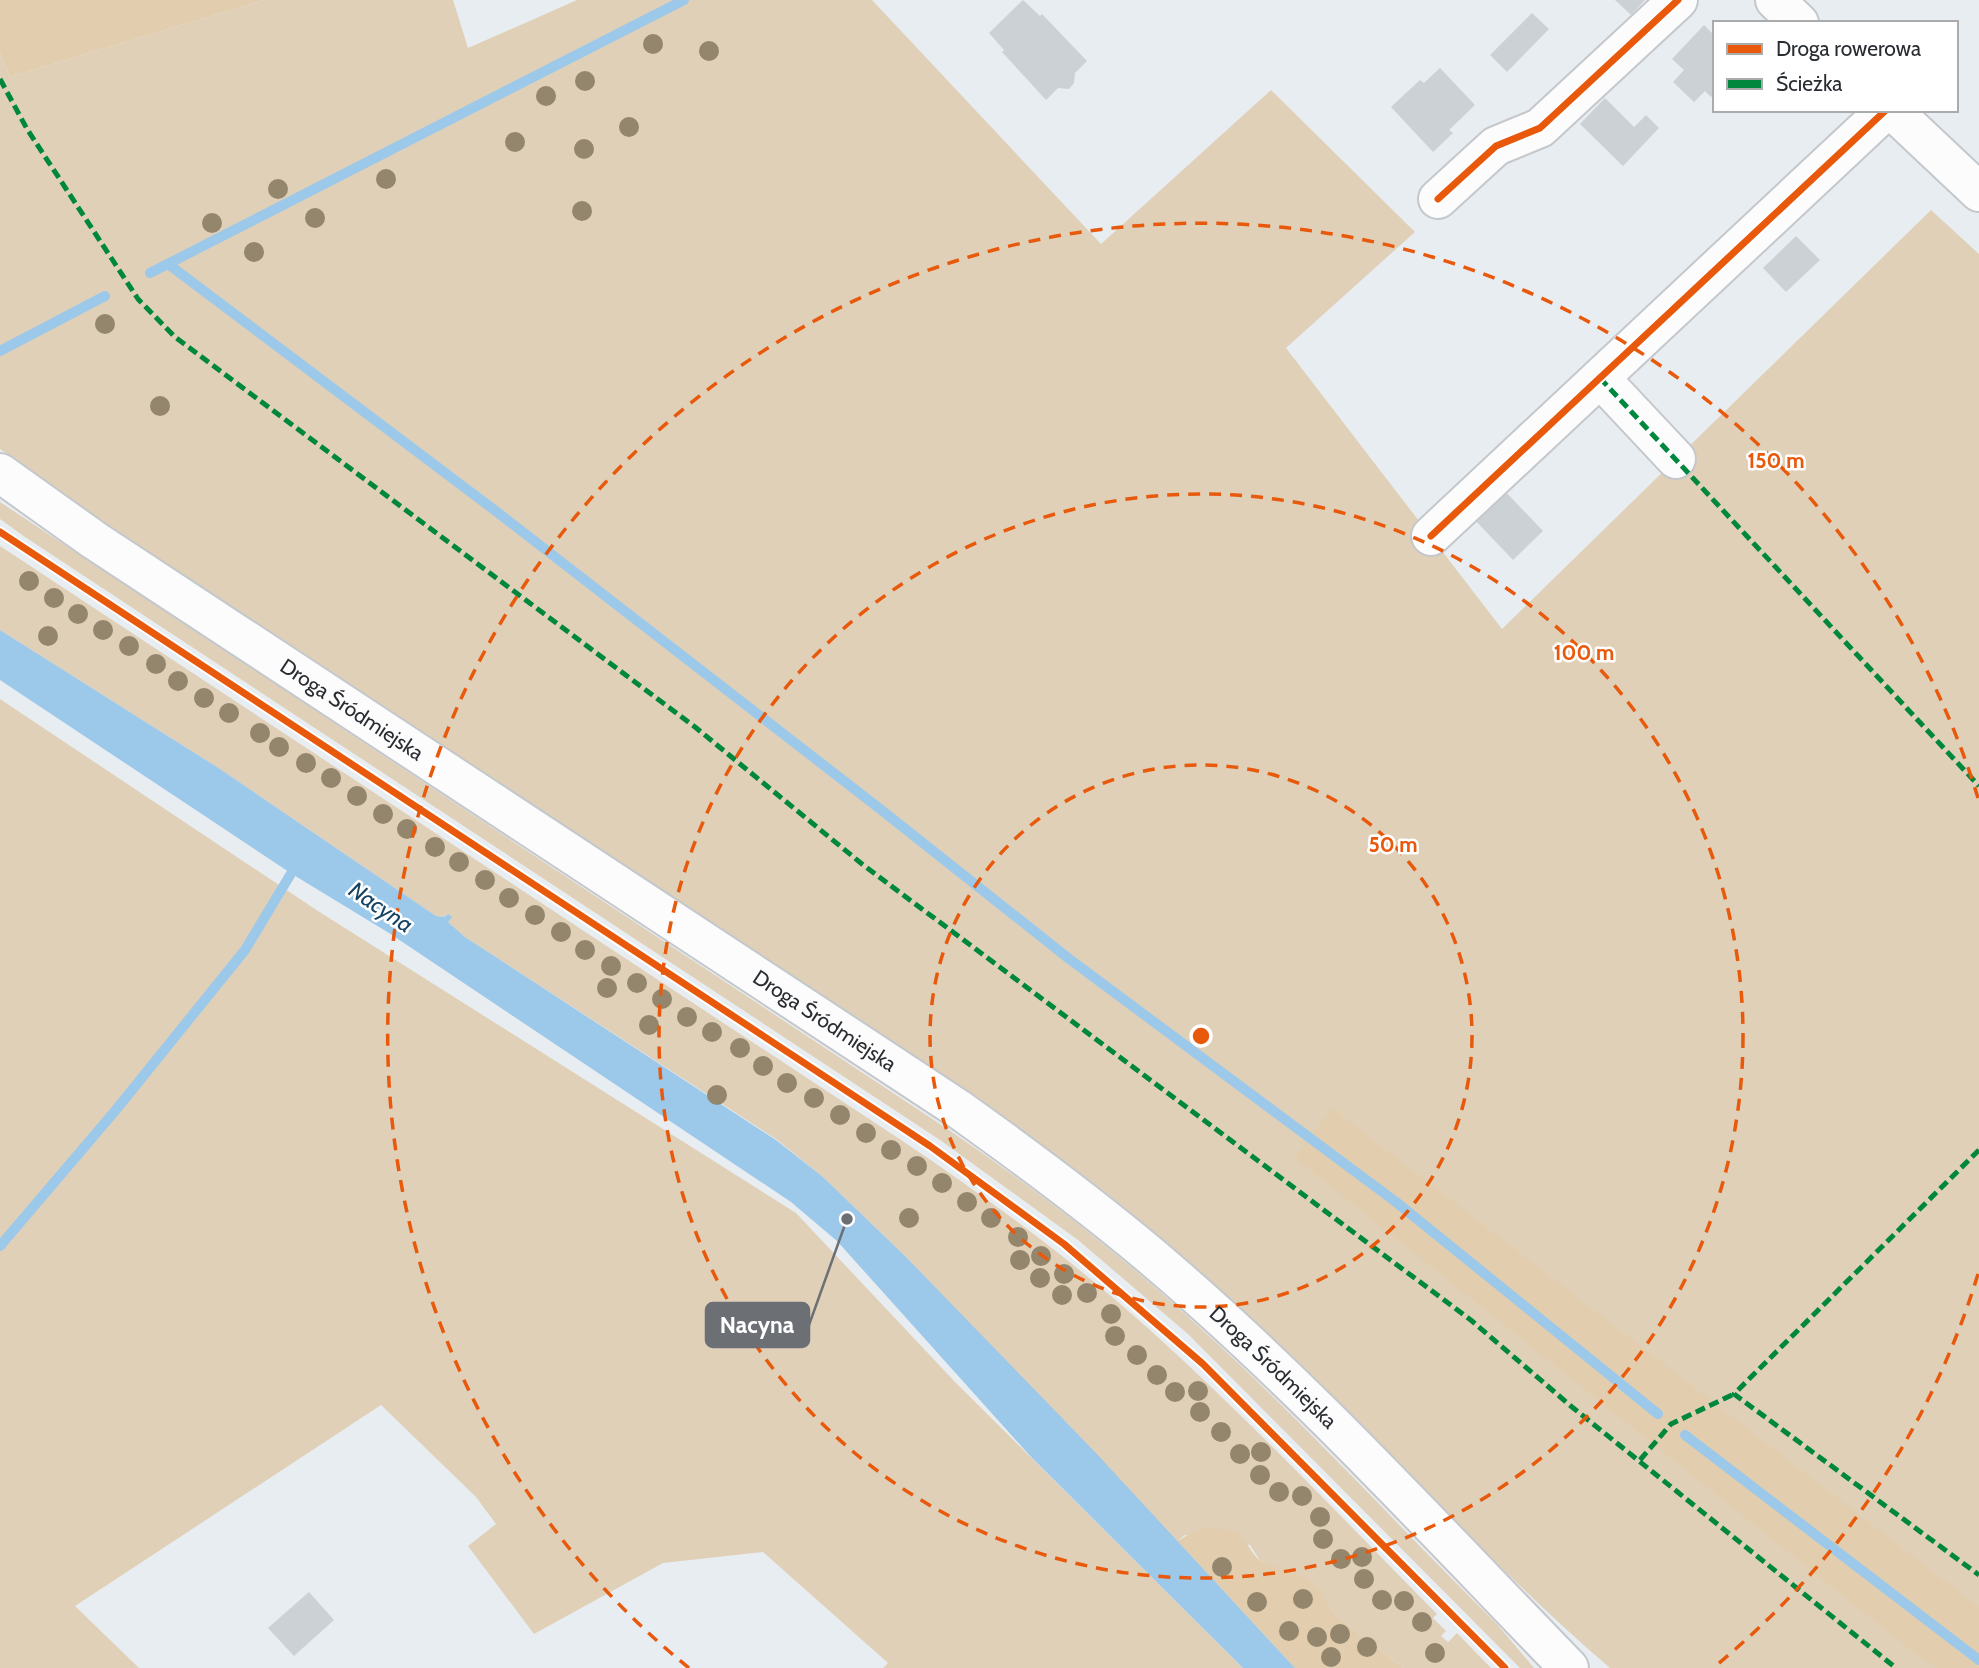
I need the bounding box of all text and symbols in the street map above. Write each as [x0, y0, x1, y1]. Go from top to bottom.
legend [1713, 21, 1958, 112]
text: Droga rowerowa [1776, 36, 1921, 61]
text: Ścieżka [1776, 71, 1842, 96]
text: 150 m [1748, 448, 1804, 473]
text: 100 m [1554, 640, 1614, 665]
street label: Droga Śródmiejska [276, 653, 428, 765]
text: 50 m [1368, 832, 1418, 857]
water label: Nacyna [344, 875, 418, 939]
street label: Droga Śródmiejska [748, 964, 901, 1077]
centre of rings [1189, 1024, 1213, 1048]
street label: Droga Śródmiejska [1205, 1300, 1342, 1433]
callout: Nacyna [706, 1303, 809, 1347]
text: Nacyna [720, 1311, 795, 1339]

